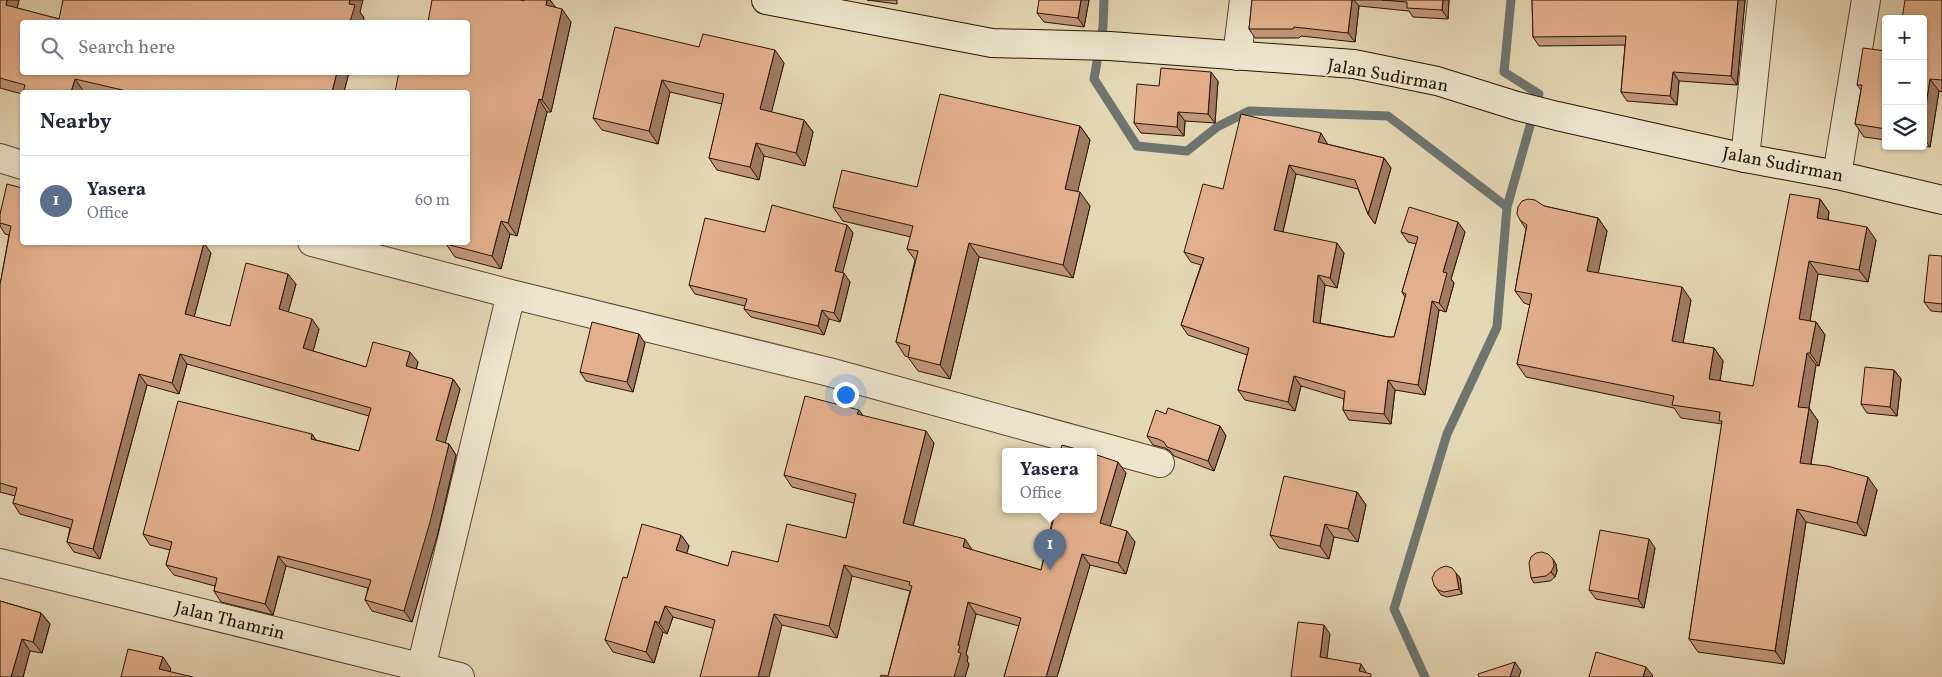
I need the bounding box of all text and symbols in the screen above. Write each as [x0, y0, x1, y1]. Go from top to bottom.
map controls [1882, 15, 1927, 150]
button: + [1882, 15, 1927, 60]
search box [20, 20, 470, 75]
icon: search [38, 34, 66, 62]
text: Search here [78, 35, 175, 61]
street label: Jalan Sudirman [1325, 54, 1450, 99]
button: − [1882, 60, 1927, 105]
button: layers [1882, 105, 1927, 150]
text: Nearby [40, 108, 111, 137]
street label: Jalan Sudirman [1720, 142, 1845, 189]
text: Yasera [87, 177, 146, 203]
text: 1 [53, 190, 59, 212]
text: 60 m [415, 190, 450, 212]
text: Office [87, 203, 129, 225]
your location [833, 382, 859, 408]
popup [1002, 448, 1097, 513]
text: Yasera [1020, 457, 1079, 483]
text: Office [1020, 483, 1062, 505]
pin: 1 [1034, 529, 1066, 570]
street label: Jalan Thamrin [172, 596, 287, 647]

